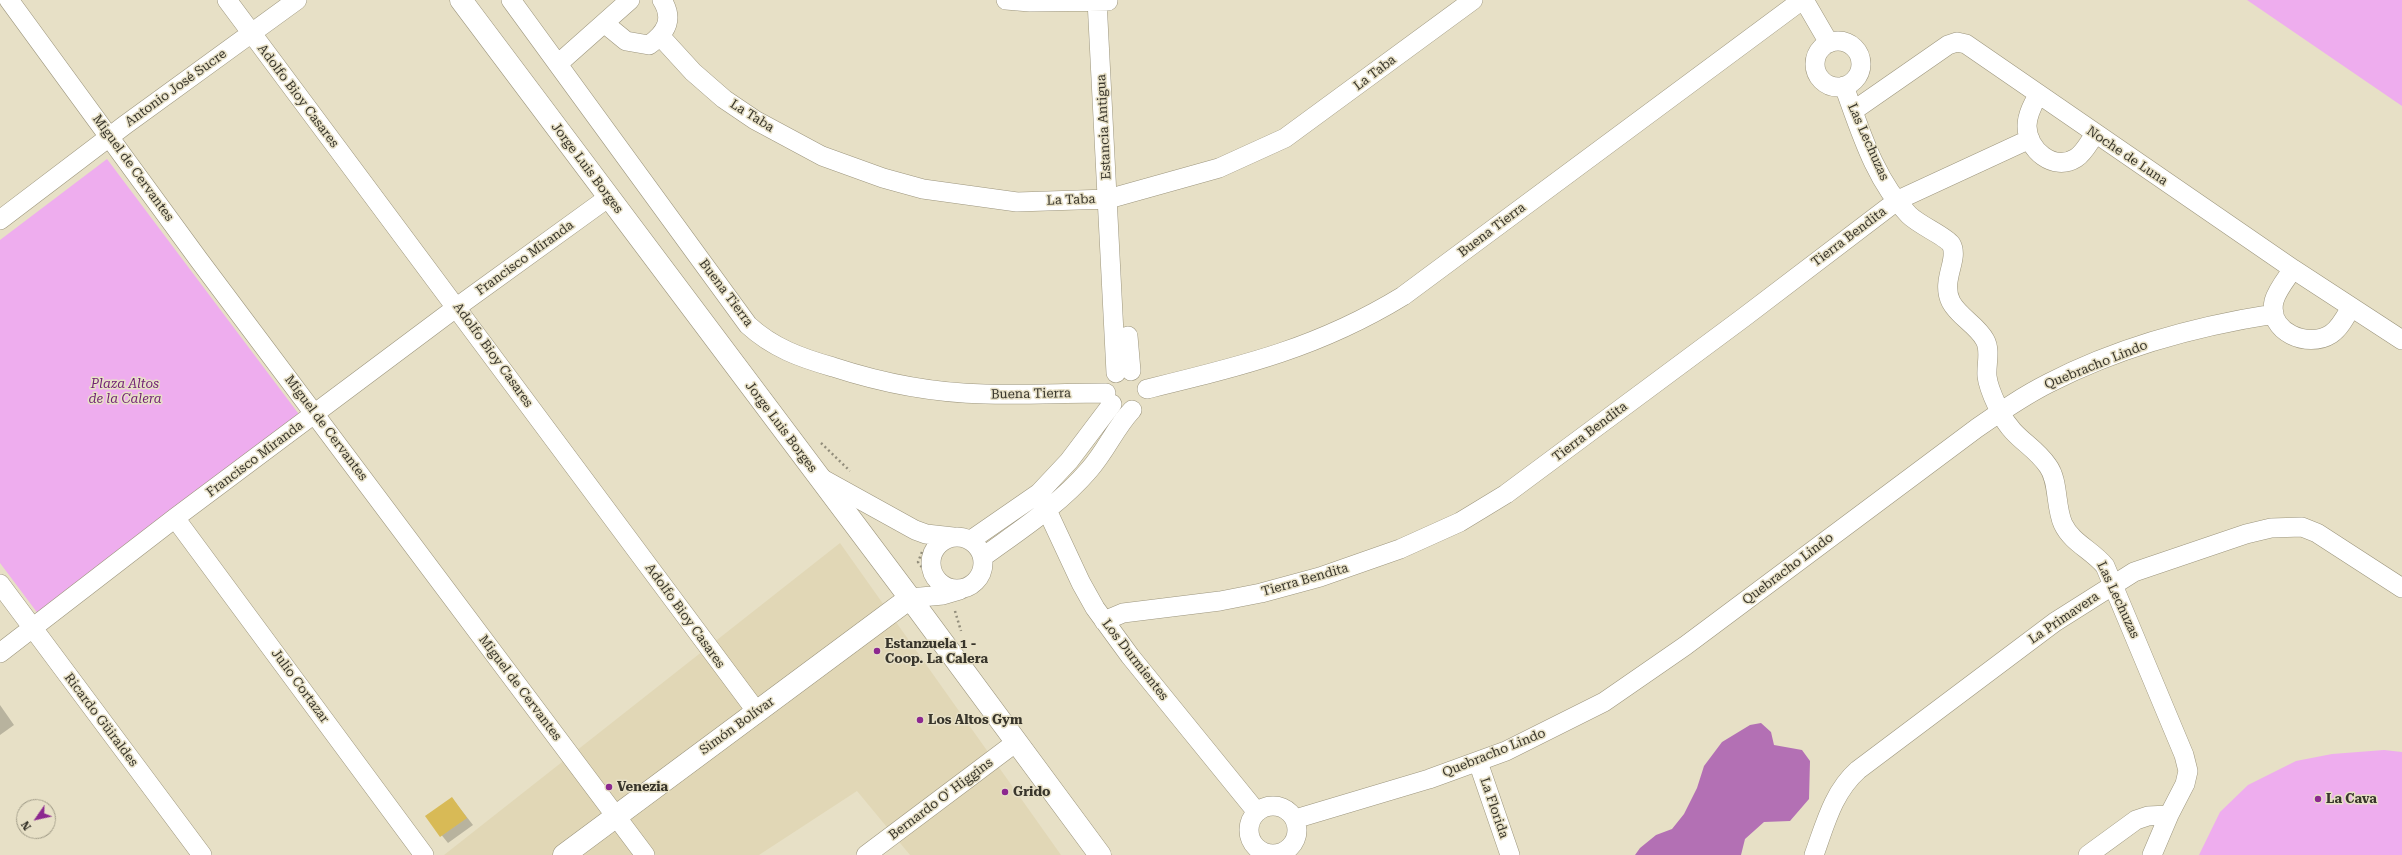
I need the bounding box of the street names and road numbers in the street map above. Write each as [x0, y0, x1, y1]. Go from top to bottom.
street label: Adolfo Bioy Casares [254, 41, 342, 151]
street label: Antonio José Sucre [122, 46, 230, 130]
street label: La Taba [1351, 52, 1399, 94]
street label: Estancia Antigua [1093, 74, 1115, 180]
street label: La Taba [727, 96, 777, 136]
street label: Las Lechuzas [1844, 101, 1892, 183]
street label: Miguel de Cervantes [89, 112, 177, 224]
street label: Jorge Luis Borges [548, 119, 626, 217]
street label: Noche de Luna [2083, 123, 2171, 189]
street label: La Taba [1046, 191, 1096, 209]
street label: Buena Tierra [1455, 200, 1529, 260]
street label: Tierra Bendita [1809, 204, 1889, 270]
street label: Francisco Miranda [473, 217, 577, 299]
street label: Buena Tierra [696, 256, 756, 330]
street label: Adolfo Bioy Casares [450, 300, 536, 410]
street label: Quebracho Lindo [2042, 337, 2150, 393]
street label: Miguel de Cervantes [281, 372, 371, 484]
street label: Jorge Luis Borges [742, 378, 820, 476]
street label: Buena Tierra [991, 386, 1071, 402]
street label: Tierra Bendita [1550, 399, 1630, 465]
street label: Francisco Miranda [204, 418, 306, 500]
street label: Quebracho Lindo [1739, 530, 1837, 608]
street label: Las Lechuzas [2093, 559, 2143, 641]
street label: Tierra Bendita [1260, 560, 1350, 600]
street label: Adolfo Bioy Casares [642, 561, 728, 671]
street label: La Primavera [2026, 589, 2102, 647]
street label: Los Durmientes [1098, 616, 1172, 704]
street label: Miguel de Cervantes [475, 632, 565, 744]
street label: Julio Cortazar [268, 646, 332, 726]
street label: Ricardo Güiraldes [61, 670, 141, 770]
street label: Simón Bolívar [697, 694, 777, 758]
street label: Quebracho Lindo [1440, 725, 1548, 781]
street label: Bernardo O' Higgins [886, 755, 996, 843]
street label: La Florida [1476, 776, 1512, 840]

